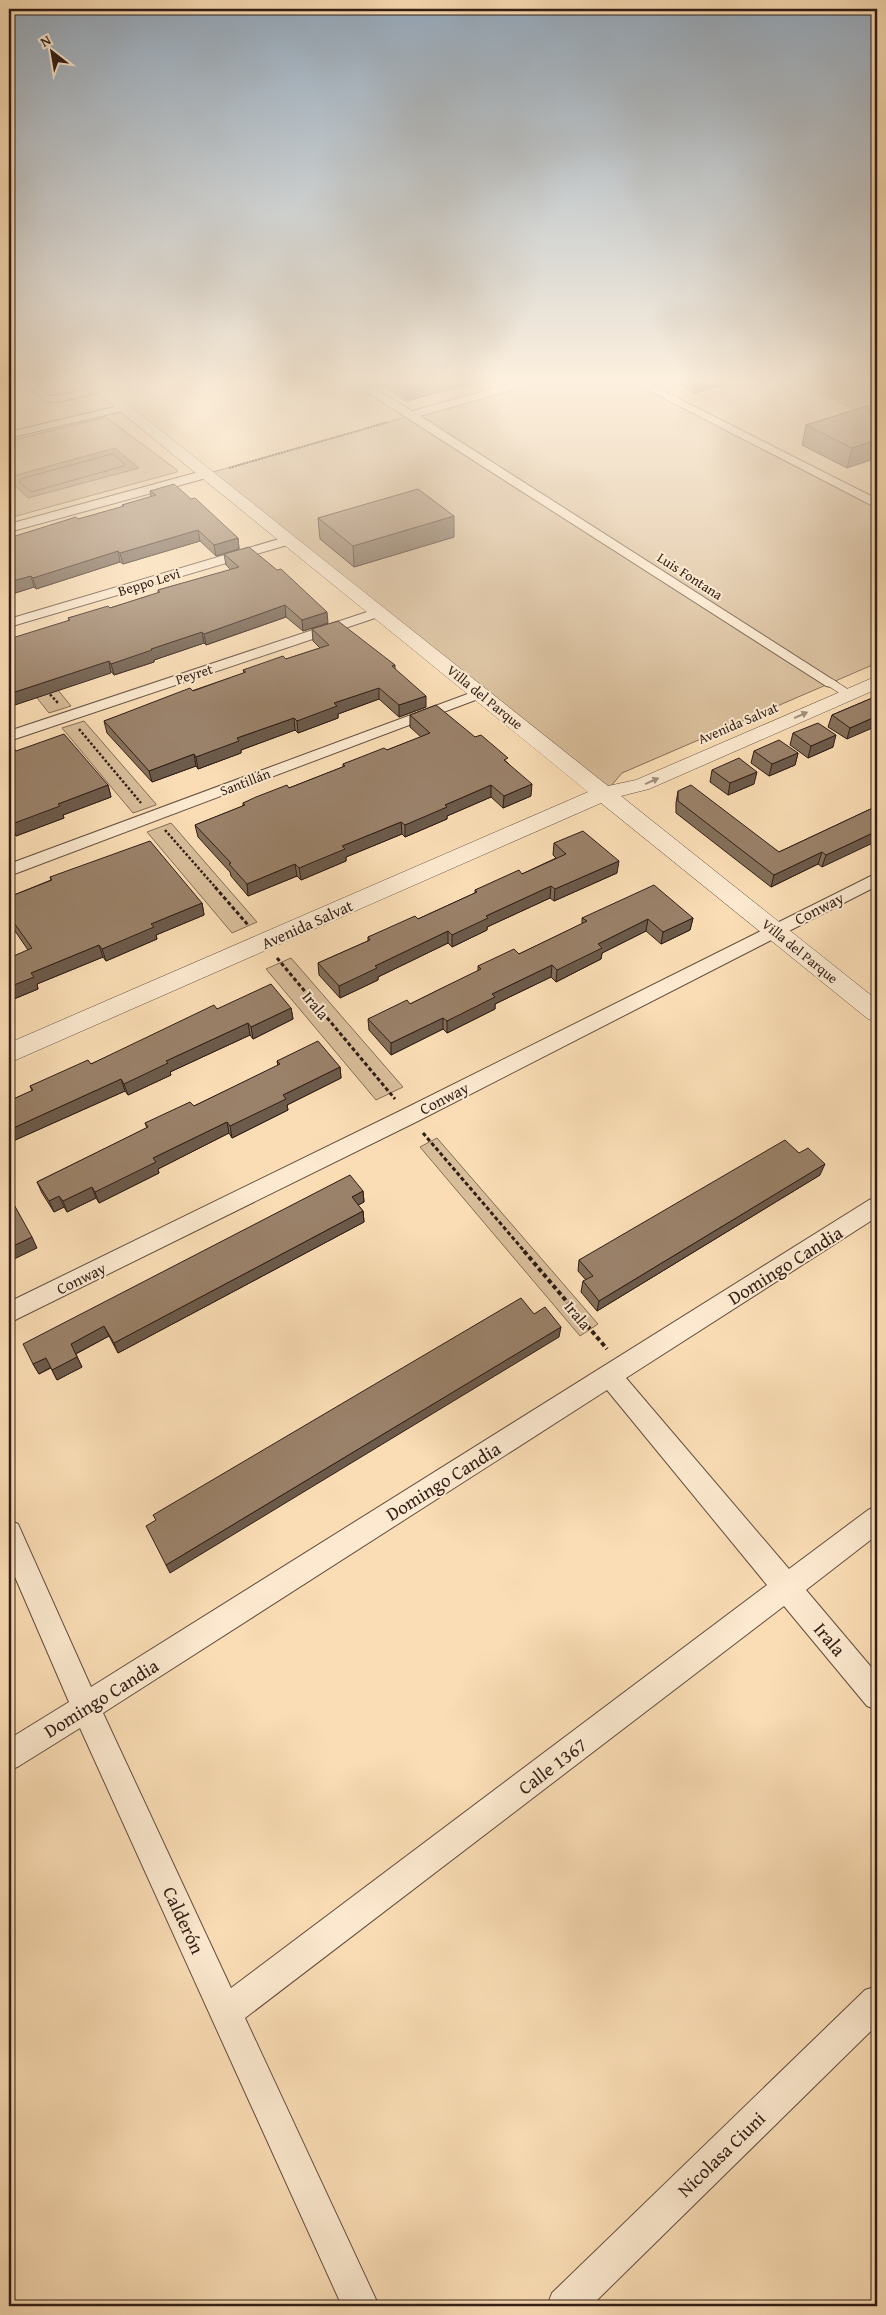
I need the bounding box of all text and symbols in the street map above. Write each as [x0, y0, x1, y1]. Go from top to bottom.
north arrow [28, 28, 78, 78]
text: N [36, 30, 55, 52]
street label: Luis Fontana [653, 547, 727, 605]
street label: Beppo Levi [115, 563, 183, 601]
street label: Peyret [173, 659, 215, 689]
street label: Villa del Parque [443, 660, 528, 734]
street label: Avenida Salvat [695, 697, 781, 749]
one-way arrow [794, 711, 808, 719]
street label: Santillán [217, 763, 273, 801]
one-way arrow [645, 776, 659, 784]
street label: Conway [790, 885, 848, 931]
street label: Avenida Salvat [257, 893, 357, 955]
street label: Villa del Parque [758, 914, 843, 988]
street label: Irala [297, 985, 335, 1025]
street label: Conway [415, 1075, 473, 1121]
street label: Domingo Candia [722, 1219, 848, 1311]
street label: Conway [52, 1256, 110, 1300]
street label: Irala [559, 1295, 597, 1335]
street label: Domingo Candia [380, 1435, 506, 1527]
street label: Irala [807, 1616, 853, 1662]
street label: Domingo Candia [38, 1652, 164, 1744]
street label: Calle 1367 [512, 1731, 592, 1801]
street label: Calderón [156, 1882, 212, 1959]
street label: Nicolasa Ciuni [671, 2105, 771, 2203]

